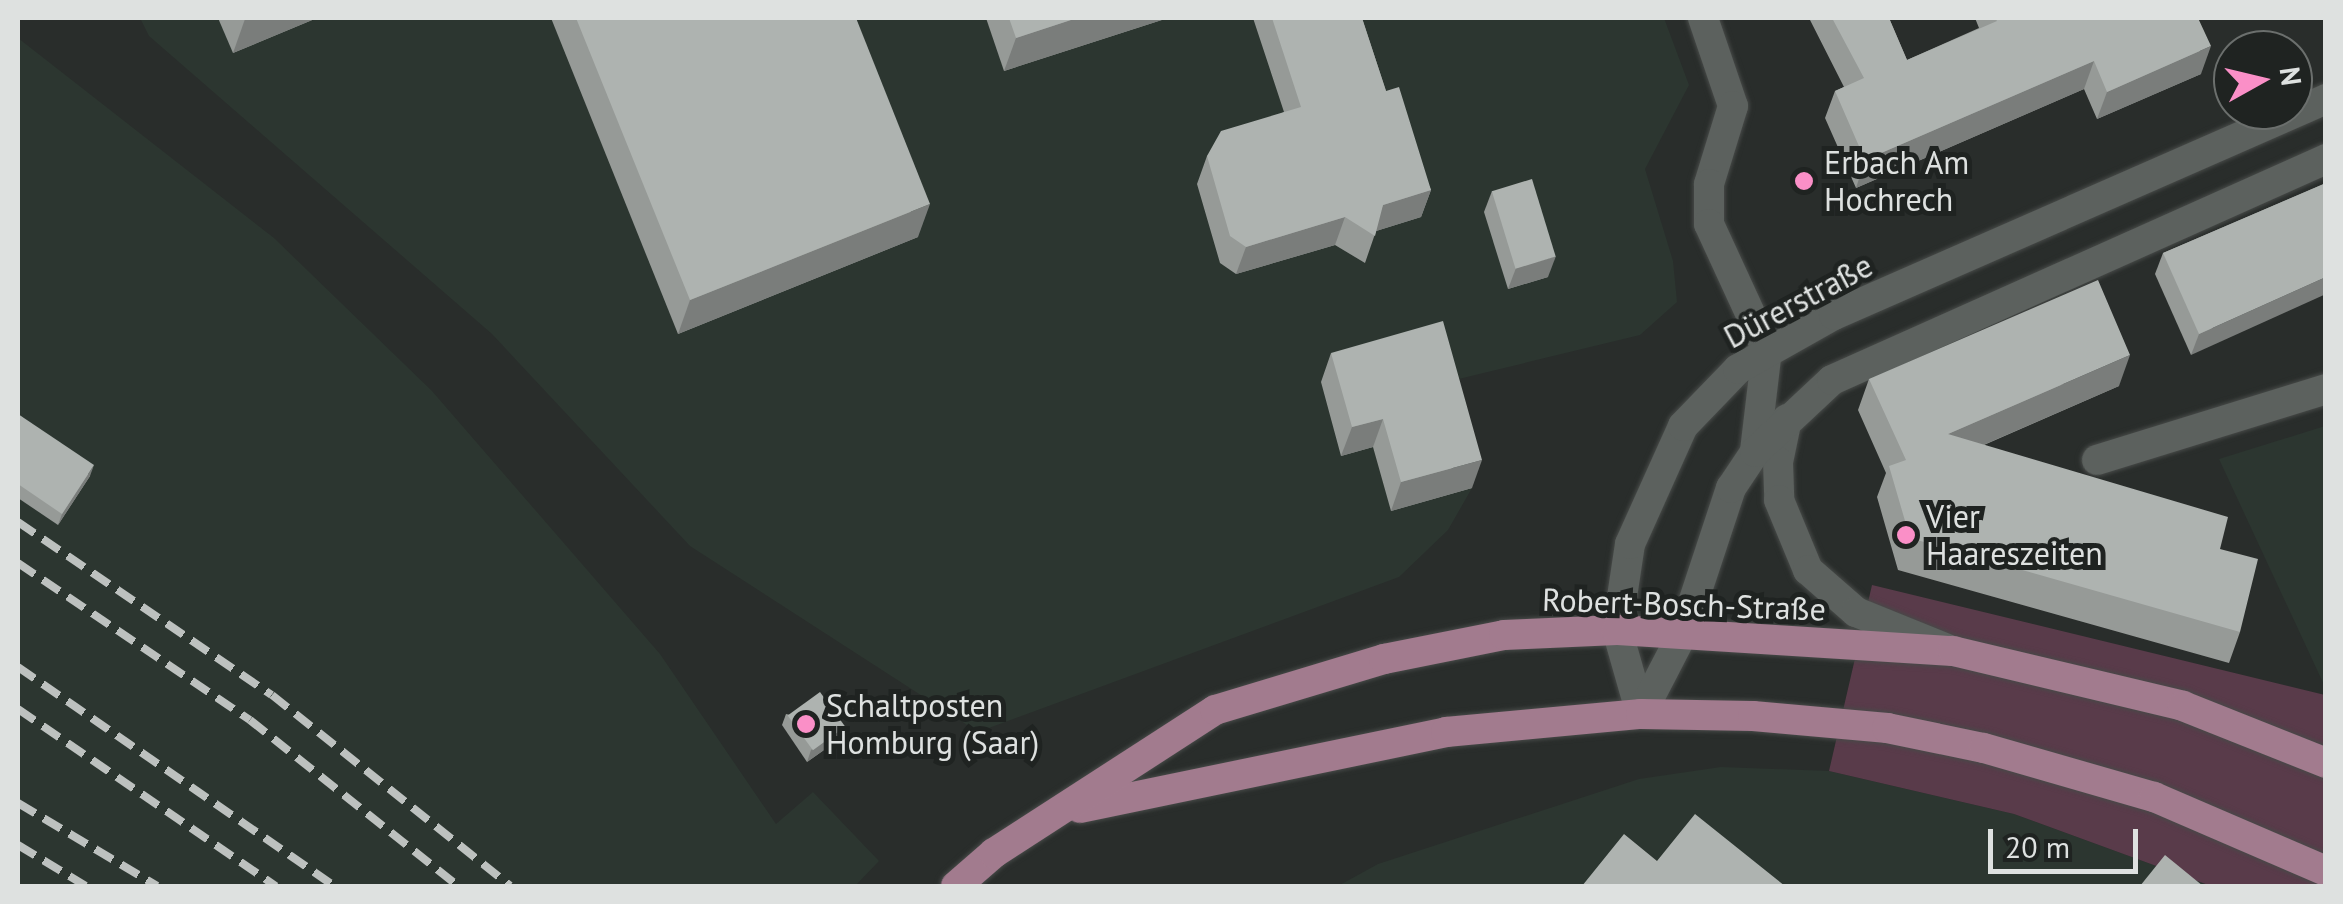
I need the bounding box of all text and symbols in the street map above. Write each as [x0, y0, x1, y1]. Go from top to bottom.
north arrow [2213, 30, 2313, 130]
text: N [2272, 64, 2311, 88]
place label: Erbach Am Hochrech [1824, 144, 1970, 219]
marker: Erbach Am Hochrech [1793, 170, 1815, 192]
street label: Dürerstraße [1717, 246, 1879, 356]
place label: Vier Haareszeiten [1926, 498, 2103, 573]
marker: Vier Haareszeiten [1895, 524, 1917, 546]
street label: Robert-Bosch-Straße [1541, 580, 1827, 628]
place label: Schaltposten Homburg (Saar) [826, 687, 1039, 762]
marker: Schaltposten Homburg (Saar) [795, 713, 817, 735]
scale bar [1993, 809, 2143, 871]
text: 20 m [2005, 827, 2070, 866]

